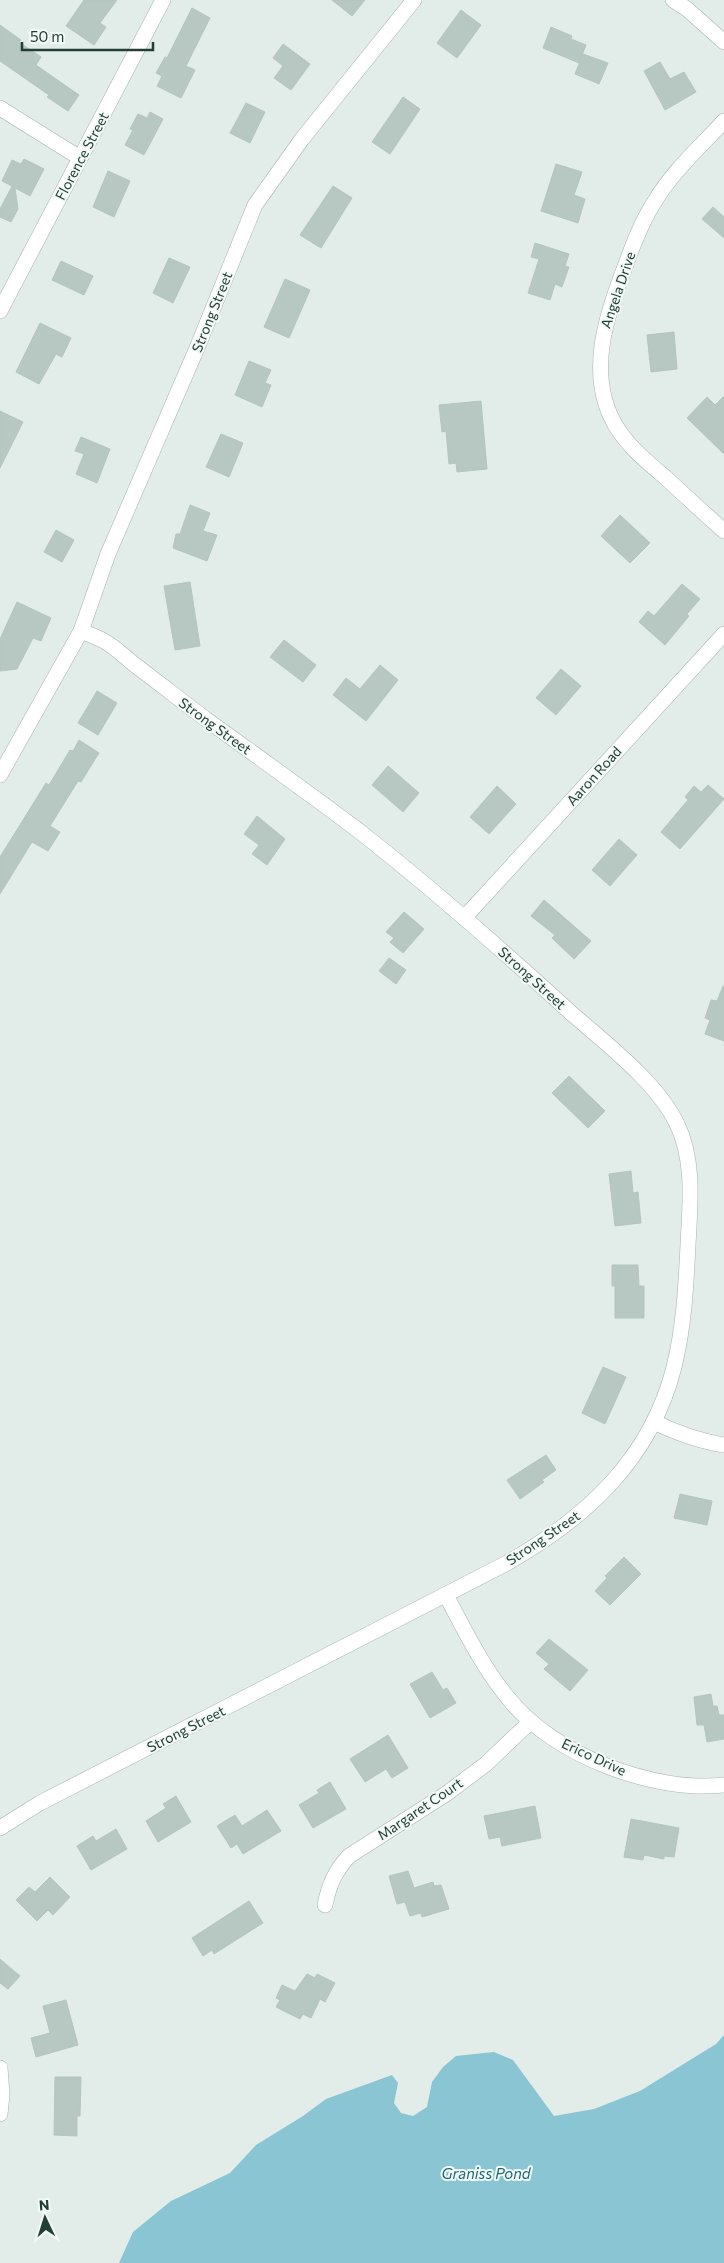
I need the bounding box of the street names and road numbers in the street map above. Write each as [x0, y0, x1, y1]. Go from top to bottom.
street label: Florence Street [51, 109, 112, 203]
street label: Angela Drive [596, 249, 639, 330]
street label: Strong Street [188, 269, 236, 355]
street label: Strong Street [176, 694, 255, 758]
street label: Aaron Road [563, 742, 625, 809]
street label: Strong Street [495, 943, 570, 1013]
street label: Strong Street [503, 1507, 583, 1569]
street label: Strong Street [144, 1701, 228, 1756]
street label: Erico Drive [559, 1734, 629, 1779]
street label: Margaret Court [374, 1774, 466, 1843]

